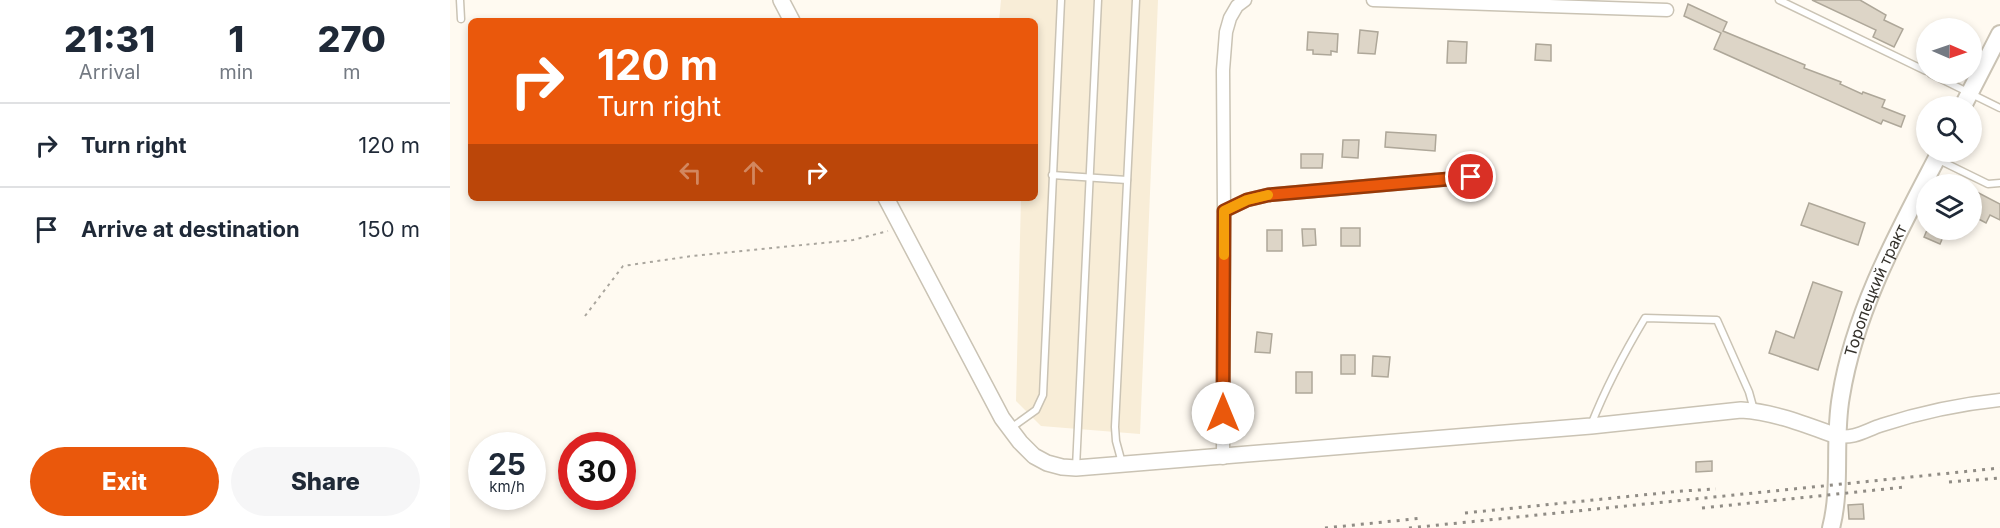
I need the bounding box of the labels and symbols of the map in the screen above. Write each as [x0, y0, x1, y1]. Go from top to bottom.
north arrow [1916, 18, 1982, 84]
pin [1445, 151, 1496, 202]
street label: Торопецкий тракт [1840, 220, 1911, 359]
position arrow [1191, 381, 1255, 445]
speed limit sign: 30 [558, 432, 636, 510]

